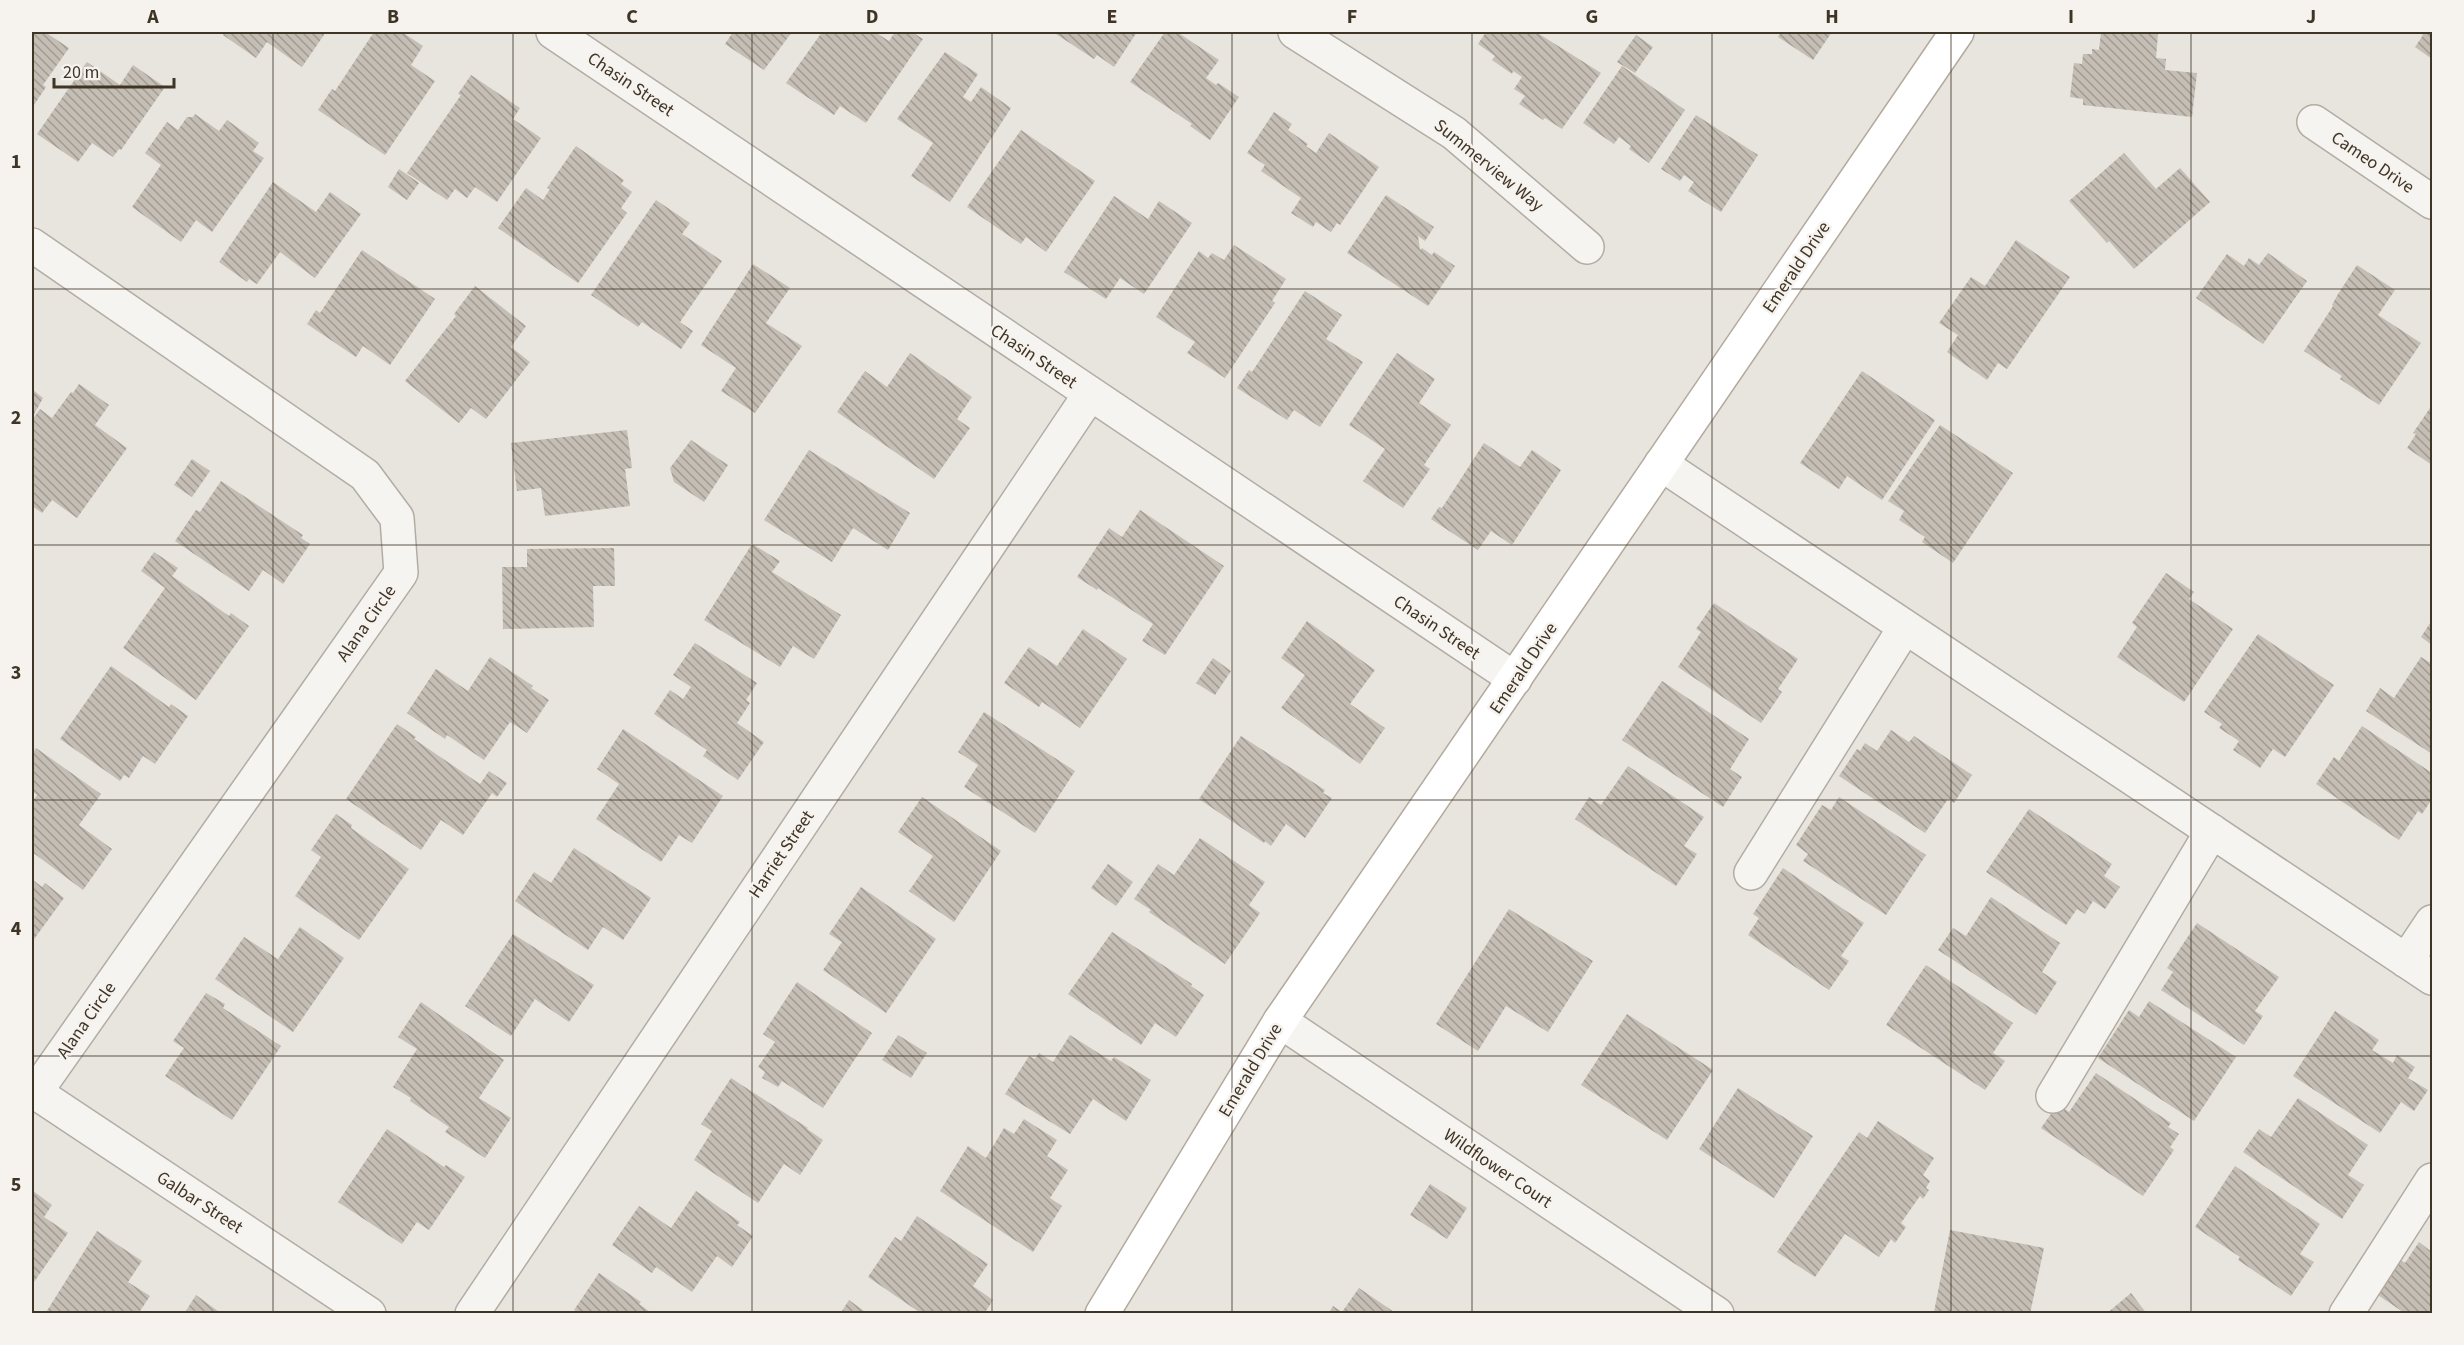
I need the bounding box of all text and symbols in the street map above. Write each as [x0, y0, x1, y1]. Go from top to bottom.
text: A [146, 3, 159, 31]
text: B [387, 3, 399, 31]
text: C [626, 3, 638, 31]
text: D [866, 3, 878, 31]
text: E [1107, 3, 1117, 31]
text: F [1347, 3, 1357, 31]
text: G [1586, 3, 1598, 31]
text: H [1825, 3, 1839, 31]
text: I [2068, 3, 2074, 31]
text: J [2306, 3, 2316, 31]
street label: Chasin Street [582, 46, 679, 123]
scale bar [54, 51, 174, 89]
text: 20 m [63, 60, 99, 85]
street label: Summerview Way [1429, 113, 1549, 218]
street label: Cameo Drive [2326, 125, 2419, 200]
text: 1 [11, 148, 21, 176]
street label: Emerald Drive [1757, 217, 1836, 318]
street label: Chasin Street [985, 318, 1082, 395]
text: 2 [11, 404, 21, 432]
street label: Alana Circle [331, 580, 402, 667]
street label: Chasin Street [1388, 589, 1485, 666]
street label: Emerald Drive [1484, 618, 1563, 719]
text: 3 [11, 659, 21, 687]
street label: Harriet Street [743, 805, 820, 903]
text: 4 [11, 915, 22, 943]
street label: Alana Circle [51, 977, 122, 1064]
street label: Emerald Drive [1213, 1019, 1288, 1122]
street label: Wildflower Court [1438, 1123, 1557, 1214]
street label: Galbar Street [152, 1165, 248, 1240]
text: 5 [11, 1171, 21, 1199]

